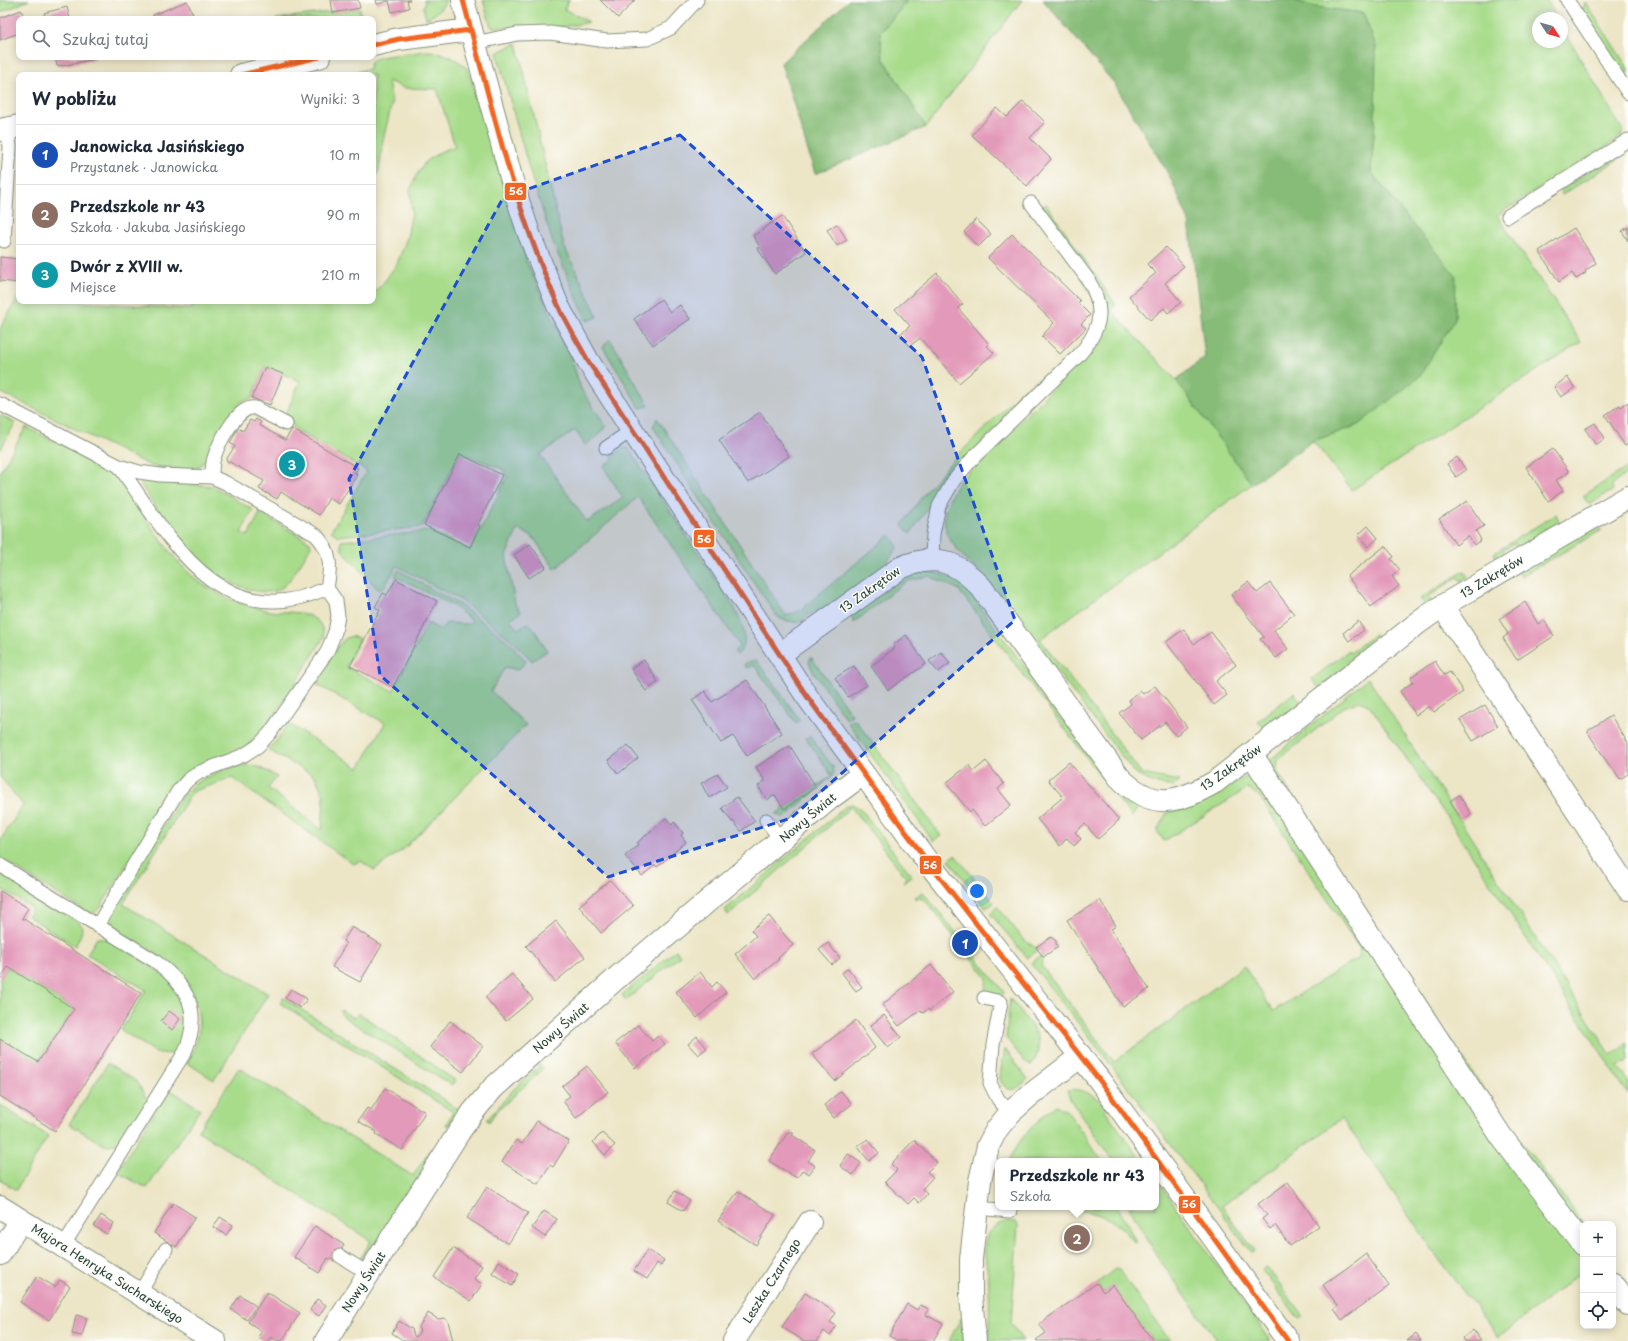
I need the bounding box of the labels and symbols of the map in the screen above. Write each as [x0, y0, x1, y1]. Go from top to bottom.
north arrow [1532, 12, 1568, 48]
line badge: 56 [504, 182, 527, 201]
text: 56 [509, 182, 524, 199]
pin: 3 [279, 449, 305, 479]
line badge: 56 [693, 529, 715, 548]
text: 56 [697, 530, 712, 547]
street label: 13 Zakrętów [1456, 550, 1527, 602]
street label: 13 Zakrętów [835, 561, 904, 617]
street label: 13 Zakrętów [1196, 739, 1265, 795]
street label: Nowy Świat [775, 788, 840, 846]
line badge: 56 [919, 855, 942, 875]
text: 56 [923, 856, 938, 873]
your location [967, 881, 987, 901]
pin: 1 [952, 928, 978, 958]
street label: Nowy Świat [528, 998, 593, 1057]
line badge: 56 [1178, 1195, 1201, 1214]
text: 56 [1182, 1195, 1197, 1212]
street label: Majora Henryka Sucharskiego [28, 1219, 187, 1328]
pin: 2 [1064, 1223, 1090, 1253]
street label: Leszka Czarnego [738, 1234, 805, 1326]
street label: Nowy Świat [337, 1247, 390, 1315]

